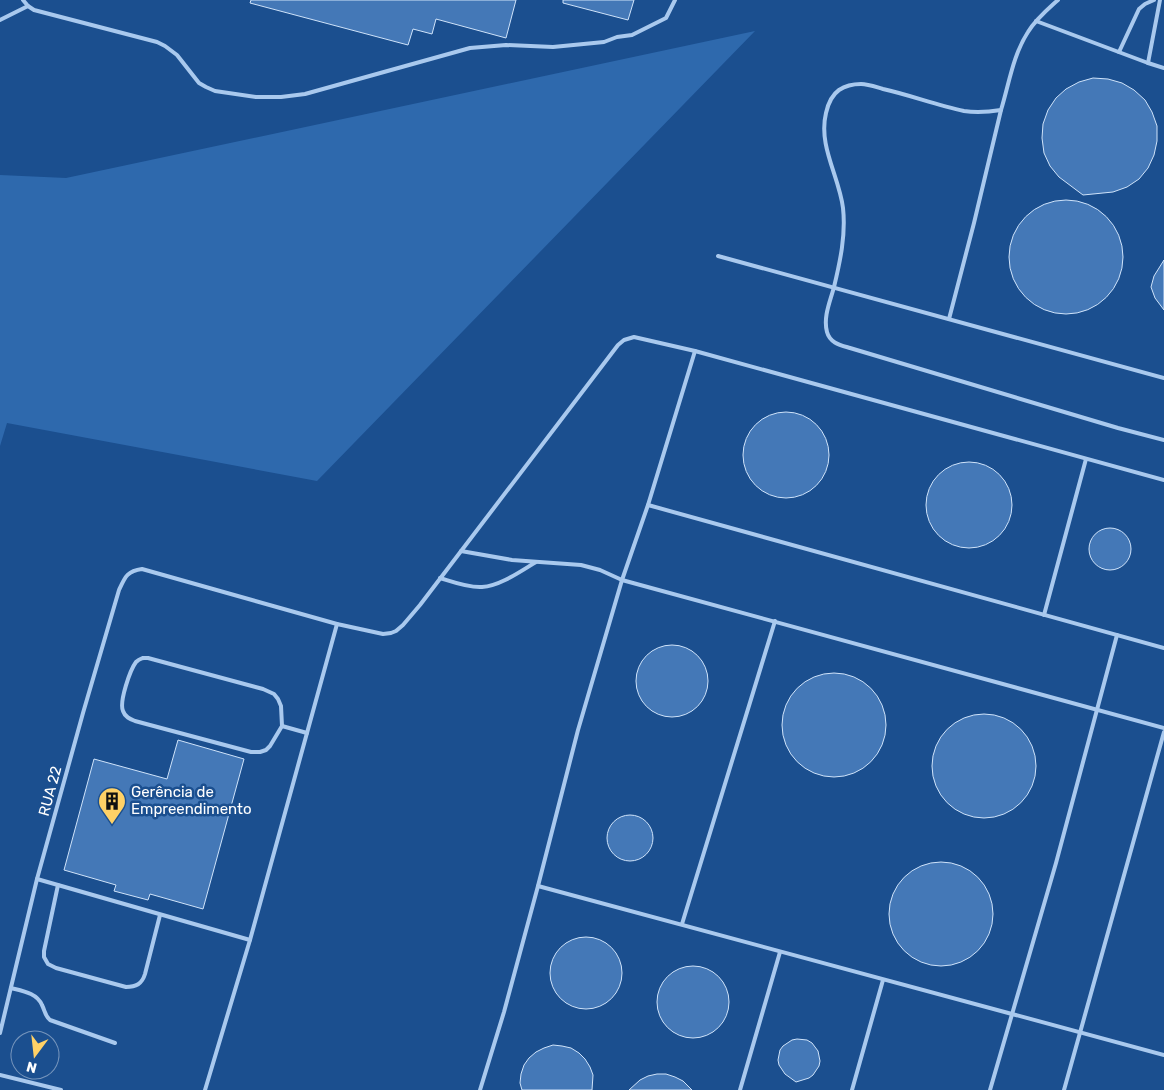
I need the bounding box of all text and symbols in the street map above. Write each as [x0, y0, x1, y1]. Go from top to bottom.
street label: RUA 22 [35, 764, 65, 818]
place label: Gerência de Empreendimento [131, 783, 252, 818]
building icon: Gerência de Empreendimento [97, 786, 127, 825]
north arrow [10, 1030, 60, 1080]
text: N [25, 1058, 39, 1077]

